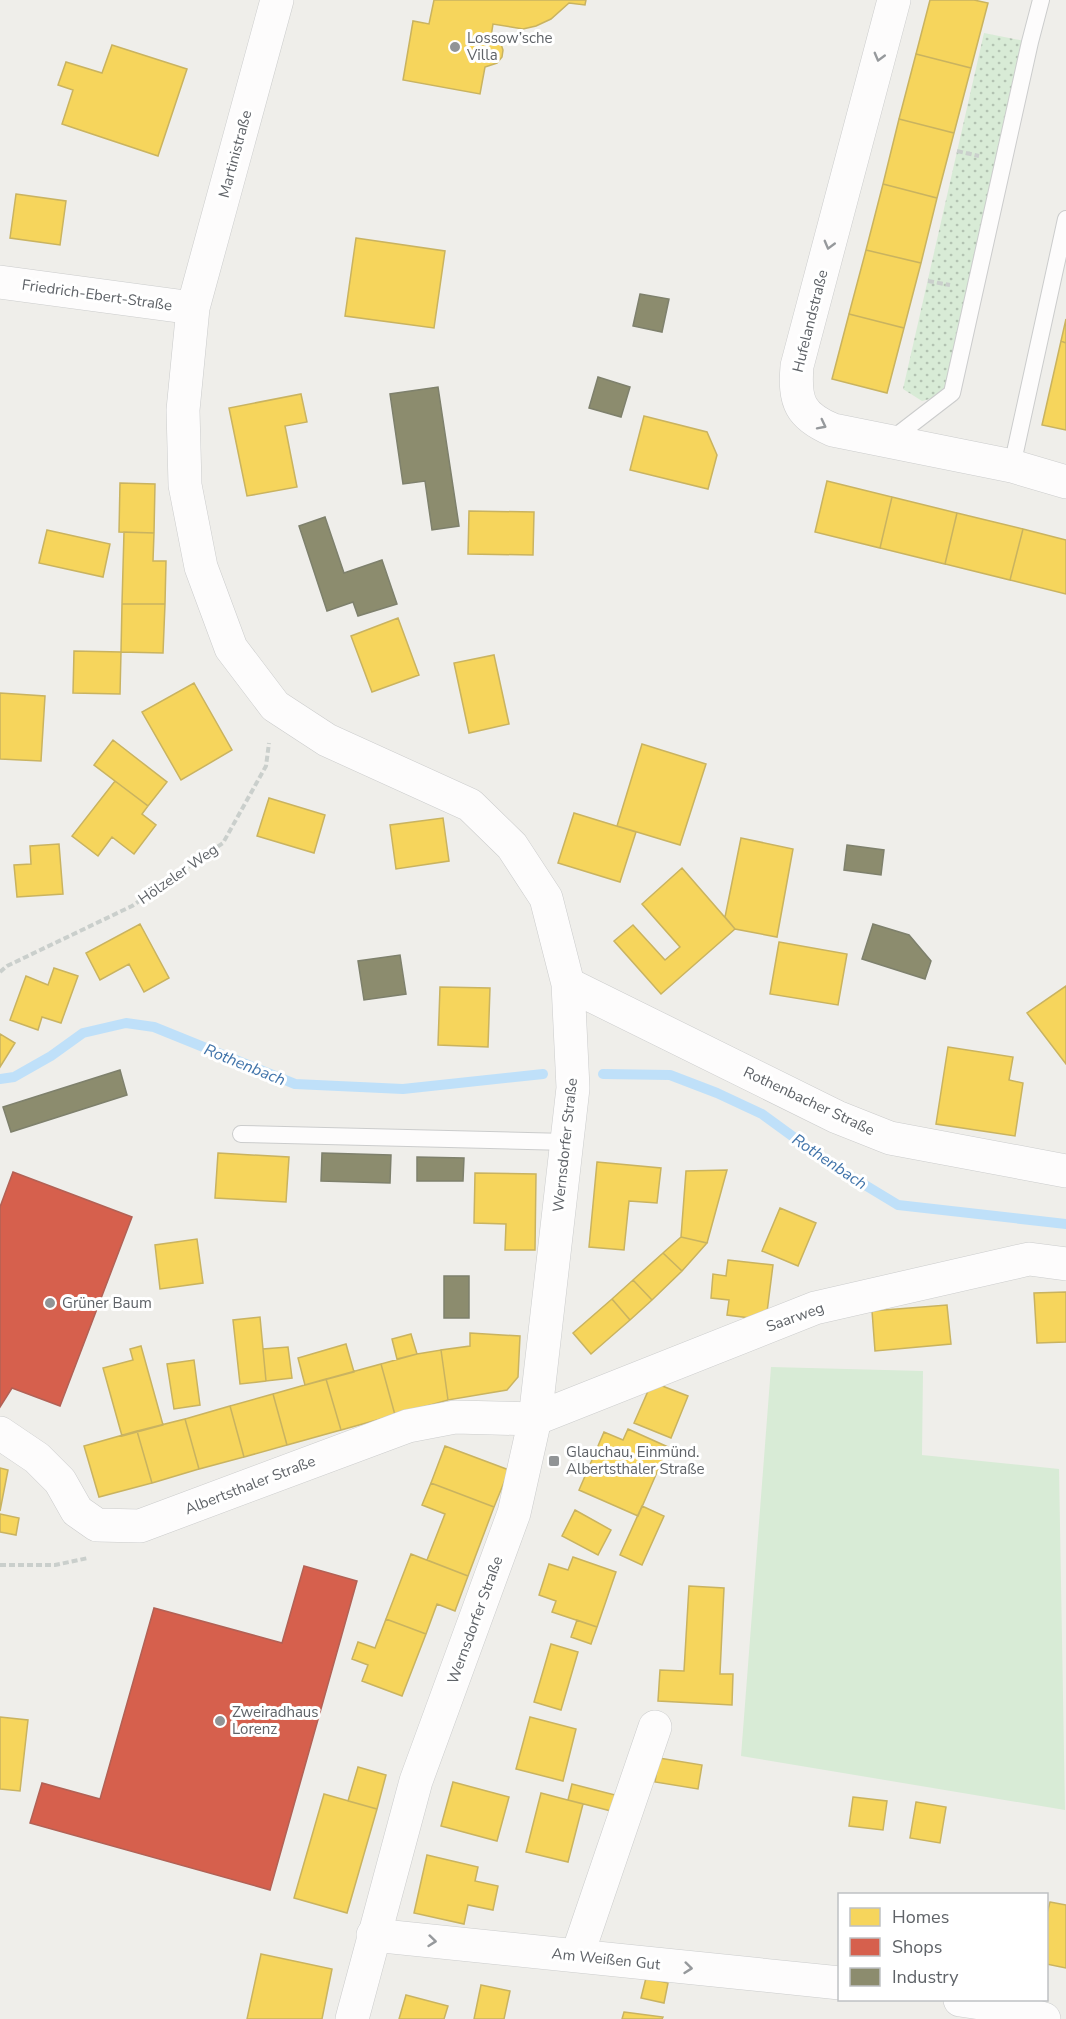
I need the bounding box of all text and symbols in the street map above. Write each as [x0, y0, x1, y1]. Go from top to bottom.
place label: Lossow’sche Villa [466, 28, 552, 65]
marker: Lossow’sche Villa [448, 40, 462, 54]
one-way arrow [874, 51, 887, 61]
street label: Martinistraße [214, 108, 256, 200]
one-way arrow [824, 240, 837, 250]
street label: Hufelandstraße [788, 268, 832, 374]
street label: Friedrich-Ebert-Straße [21, 275, 173, 315]
one-way arrow [816, 418, 826, 429]
street label: Hölzeler Weg [134, 839, 222, 909]
water label: Rothenbach [201, 1039, 289, 1091]
street label: Rothenbacher Straße [740, 1062, 878, 1140]
street label: Wernsdorfer Straße [548, 1077, 582, 1213]
water label: Rothenbach [788, 1129, 871, 1195]
place label: Grüner Baum [62, 1293, 152, 1313]
marker: Grüner Baum [43, 1296, 57, 1310]
street label: Saarweg [763, 1297, 827, 1337]
place label: Glauchau, Einmünd. Albertsthaler Straße [566, 1442, 704, 1479]
street label: Albertsthaler Straße [182, 1451, 318, 1519]
marker: Glauchau, Einmünd. Albertsthaler Straße [547, 1454, 561, 1468]
street label: Wernsdorfer Straße [443, 1553, 507, 1687]
place label: Zweiradhaus Lorenz [232, 1702, 318, 1739]
marker: Zweiradhaus Lorenz [213, 1714, 227, 1728]
legend [838, 1893, 1048, 2001]
text: Homes [892, 1905, 949, 1929]
one-way arrow [427, 1934, 436, 1947]
text: Shops [892, 1935, 942, 1959]
street label: Am Weißen Gut [551, 1943, 662, 1975]
one-way arrow [684, 1961, 693, 1973]
text: Industry [892, 1965, 959, 1989]

